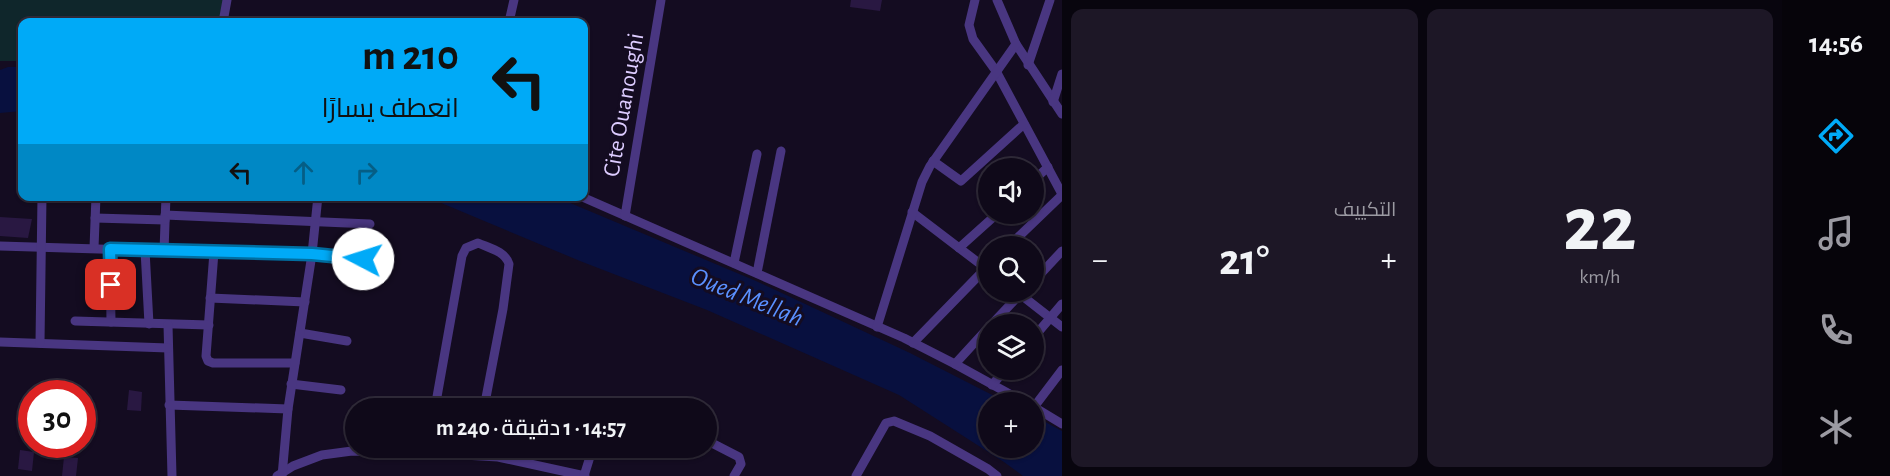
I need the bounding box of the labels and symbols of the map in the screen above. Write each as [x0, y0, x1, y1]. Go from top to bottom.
street label: Cite Ouanoughi [600, 31, 648, 179]
position arrow [331, 227, 395, 291]
pin [85, 259, 136, 310]
water label: Oued Mellah [687, 263, 807, 331]
speed limit sign: 30 [18, 380, 96, 458]

